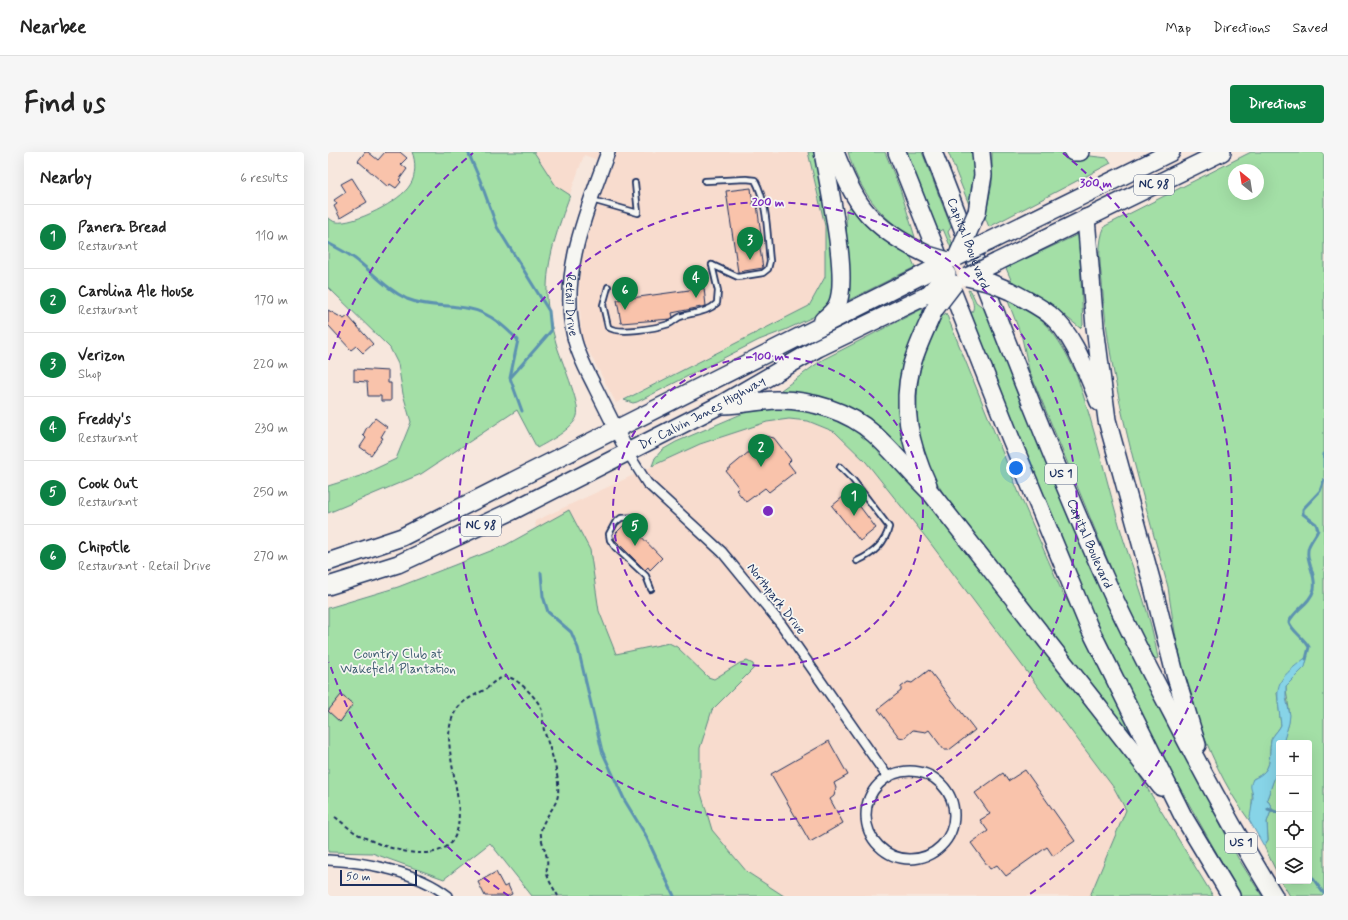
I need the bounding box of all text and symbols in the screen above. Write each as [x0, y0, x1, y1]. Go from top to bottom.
text: Nearbee [20, 15, 86, 40]
text: Map [1165, 19, 1191, 37]
text: Directions [1213, 19, 1271, 37]
text: Saved [1293, 19, 1328, 37]
button: Directions [1230, 85, 1324, 123]
text: Find us [24, 86, 105, 123]
north arrow [1228, 164, 1264, 200]
text: Nearby [40, 167, 92, 189]
text: 6 results [240, 170, 288, 187]
road number: NC 98 [1134, 175, 1174, 195]
text: 300 m [1080, 176, 1113, 192]
text: 200 m [752, 195, 785, 211]
street label: Capital Boulevard [943, 195, 994, 291]
text: Panera Bread [78, 218, 166, 238]
pin: 3 [737, 227, 763, 260]
text: 1 [50, 228, 56, 245]
text: 110 m [255, 228, 288, 245]
text: Restaurant [78, 238, 138, 255]
pin: 4 [683, 265, 709, 298]
street label: Retail Drive [561, 273, 582, 338]
pin: 6 [612, 277, 638, 310]
text: Carolina Ale House [78, 282, 194, 302]
text: 2 [50, 292, 56, 309]
text: 170 m [254, 292, 288, 309]
text: Restaurant [78, 302, 138, 319]
text: Verizon [78, 346, 125, 366]
text: 100 m [752, 349, 785, 365]
text: 3 [50, 356, 56, 373]
text: 220 m [253, 356, 288, 373]
text: Shop [78, 366, 102, 383]
street label: Dr. Calvin Jones Highway [636, 372, 768, 453]
text: Freddy's [78, 410, 131, 430]
text: 4 [49, 420, 57, 437]
text: 230 m [254, 420, 288, 437]
text: Restaurant [78, 430, 138, 447]
pin: 2 [748, 434, 774, 467]
your location [1006, 458, 1026, 478]
road number: US 1 [1045, 464, 1077, 484]
text: Cook Out [78, 474, 138, 494]
pin: 1 [841, 483, 867, 516]
text: 5 [49, 484, 57, 501]
text: 250 m [253, 484, 288, 501]
text: Restaurant [78, 494, 138, 511]
street label: Capital Boulevard [1063, 496, 1117, 591]
centre of rings [761, 504, 775, 518]
pin: 5 [622, 513, 648, 546]
road number: NC 98 [461, 516, 501, 536]
text: Chipotle [78, 538, 130, 558]
text: 6 [50, 548, 56, 565]
text: 270 m [253, 548, 288, 565]
text: Restaurant · Retail Drive [78, 558, 211, 575]
street label: Northpark Drive [743, 560, 809, 638]
park label: Country Club at Wakefield Plantation [340, 646, 456, 678]
map controls [1276, 740, 1312, 884]
button: + [1276, 740, 1312, 776]
button: − [1276, 776, 1312, 812]
button: locate [1276, 812, 1312, 848]
road number: US 1 [1225, 833, 1257, 853]
button: layers [1276, 848, 1312, 884]
scale bar [340, 868, 417, 887]
text: 50 m [346, 870, 371, 884]

